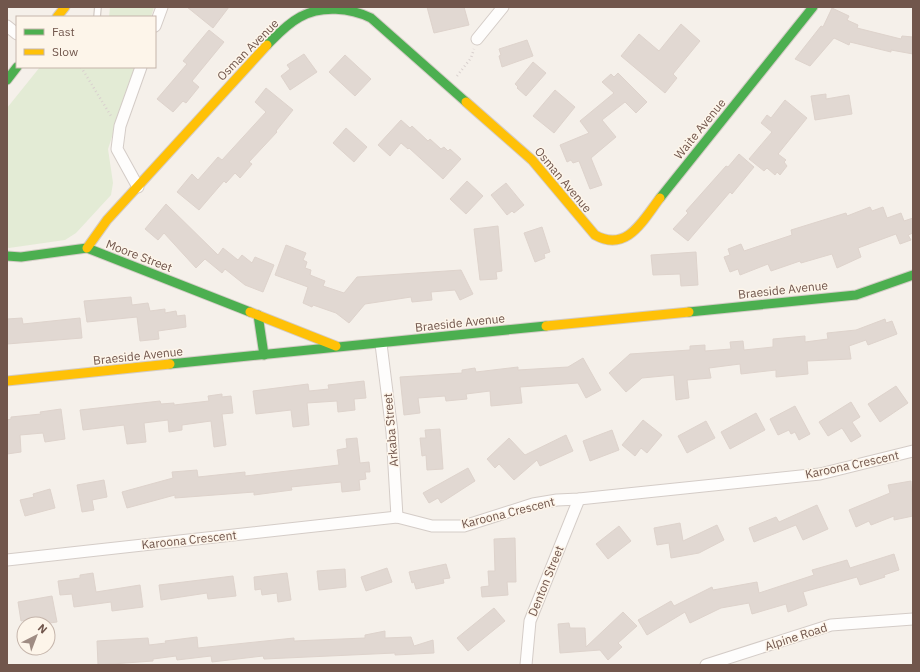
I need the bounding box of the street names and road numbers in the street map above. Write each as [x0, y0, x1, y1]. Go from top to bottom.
street label: Osman Avenue [214, 15, 282, 84]
street label: Waite Avenue [671, 95, 729, 162]
street label: Osman Avenue [532, 144, 595, 216]
street label: Moore Street [104, 236, 174, 275]
street label: Braeside Avenue [737, 277, 829, 302]
street label: Braeside Avenue [414, 310, 506, 335]
street label: Braeside Avenue [92, 343, 184, 368]
street label: Arkaba Street [380, 393, 401, 468]
street label: Karoona Crescent [804, 447, 900, 482]
street label: Karoona Crescent [460, 494, 556, 531]
street label: Karoona Crescent [141, 527, 237, 552]
street label: Denton Street [525, 543, 567, 618]
street label: Alpine Road [763, 619, 829, 654]

